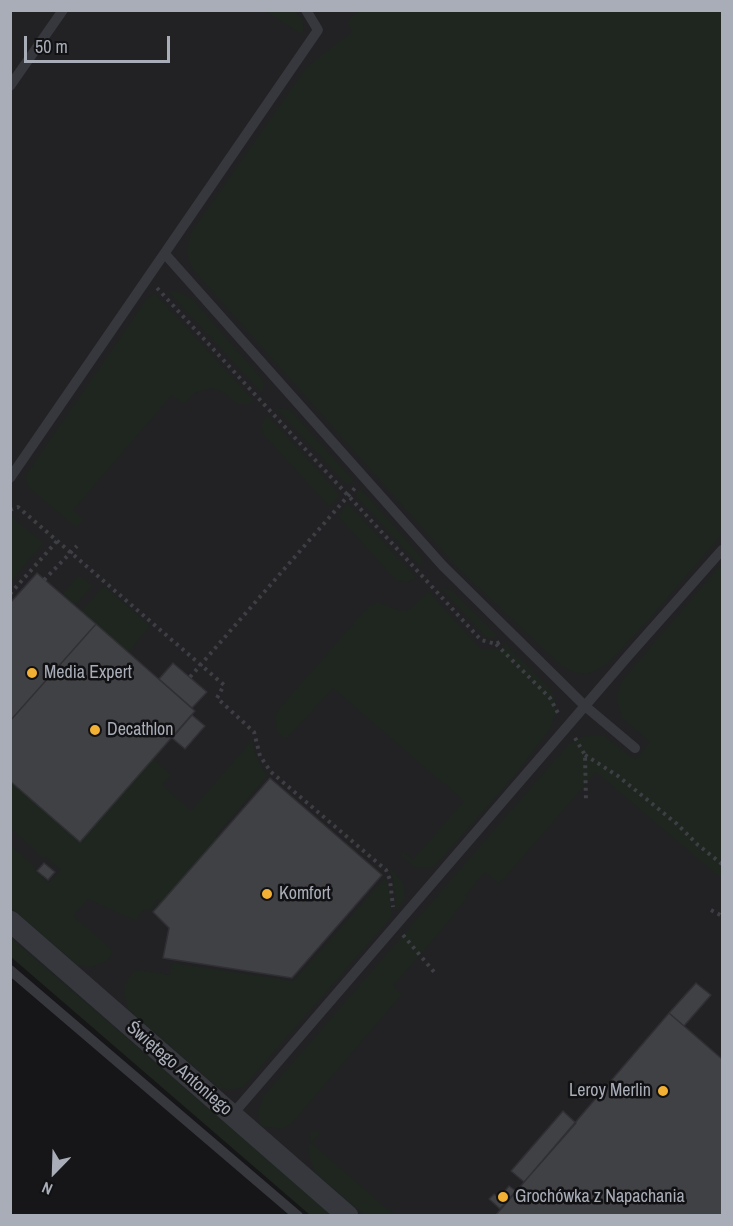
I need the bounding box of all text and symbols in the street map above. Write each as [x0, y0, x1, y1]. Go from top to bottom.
scale bar [27, 24, 172, 62]
text: 50 m [35, 34, 68, 59]
place label: Media Expert [44, 662, 132, 684]
marker: Media Expert [25, 666, 39, 680]
place label: Decathlon [107, 719, 173, 741]
marker: Decathlon [88, 723, 102, 737]
place label: Komfort [279, 883, 331, 905]
marker: Komfort [260, 887, 274, 901]
street label: Świętego Antoniego [122, 1017, 236, 1121]
place label: Leroy Merlin [569, 1080, 651, 1102]
marker: Leroy Merlin [656, 1084, 670, 1098]
north arrow [24, 1142, 84, 1202]
text: N [38, 1177, 56, 1201]
place label: Grochówka z Napachania [515, 1186, 685, 1208]
marker: Grochówka z Napachania [496, 1190, 510, 1204]

